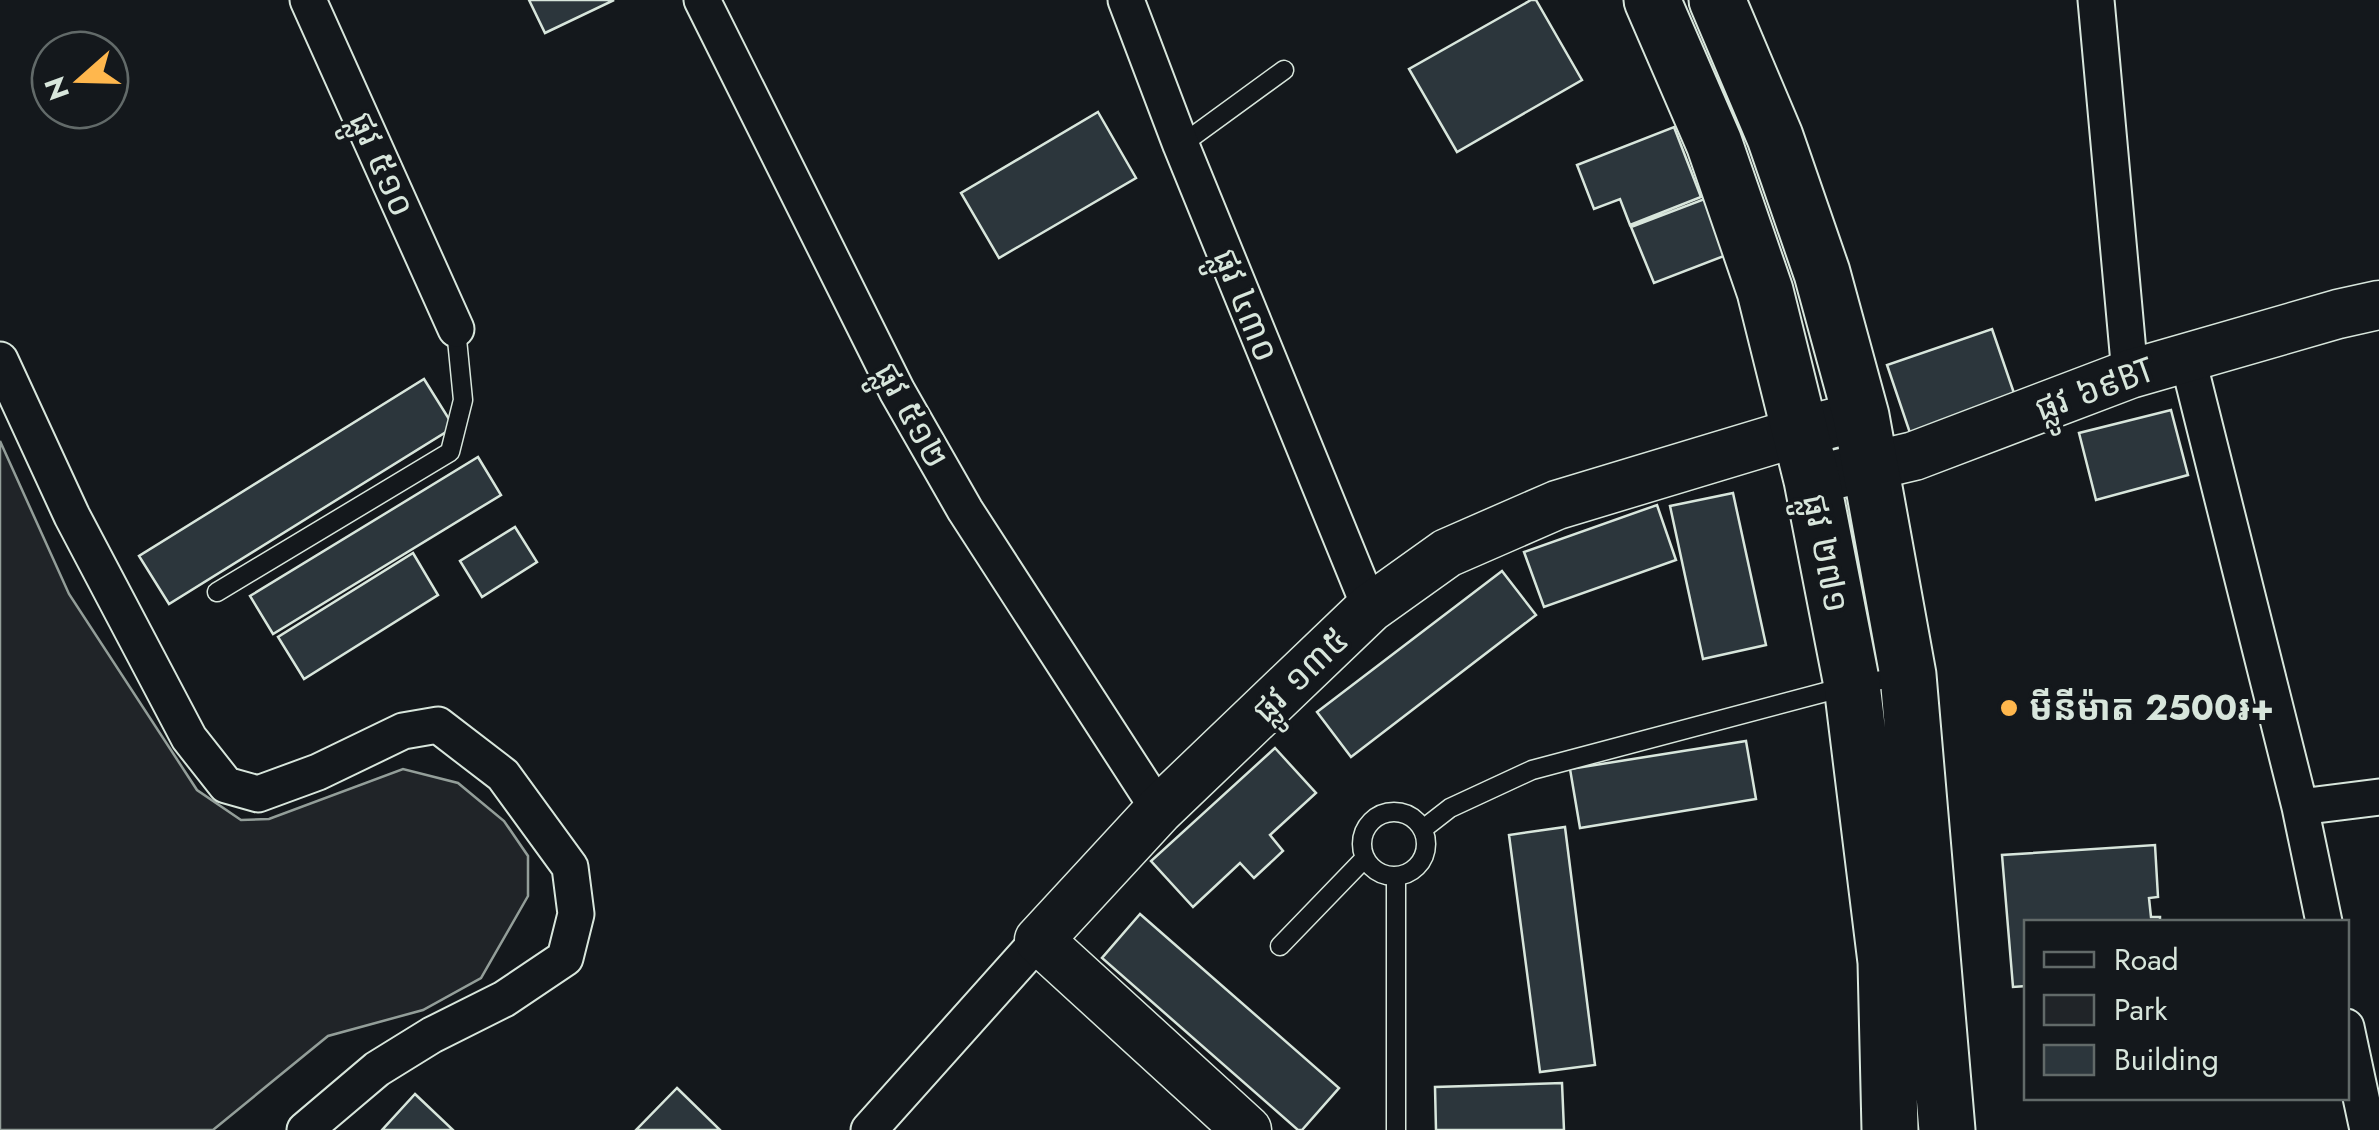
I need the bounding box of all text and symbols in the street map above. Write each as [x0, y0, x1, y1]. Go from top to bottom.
north arrow [30, 30, 130, 130]
text: N [34, 71, 80, 106]
street label: ផ្លូវ ៥១០ [331, 103, 427, 227]
street label: ផ្លូវ ៤៣០ [1195, 241, 1291, 372]
street label: ផ្លូវ ៦៩BT [2027, 344, 2163, 440]
street label: ផ្លូវ ៥១២ [857, 353, 962, 480]
street label: ផ្លូវ ២៧១ [1784, 489, 1862, 618]
street label: ផ្លូវ ១៣៥ [1240, 616, 1364, 739]
place label: មីនីម៉ាត 2500៛+ [2029, 683, 2274, 733]
marker: មីនីម៉ាត 2500៛+ [1998, 697, 2020, 719]
legend [2024, 920, 2349, 1100]
text: Road [2114, 938, 2179, 981]
text: Park [2114, 988, 2168, 1031]
text: Building [2114, 1038, 2219, 1081]

